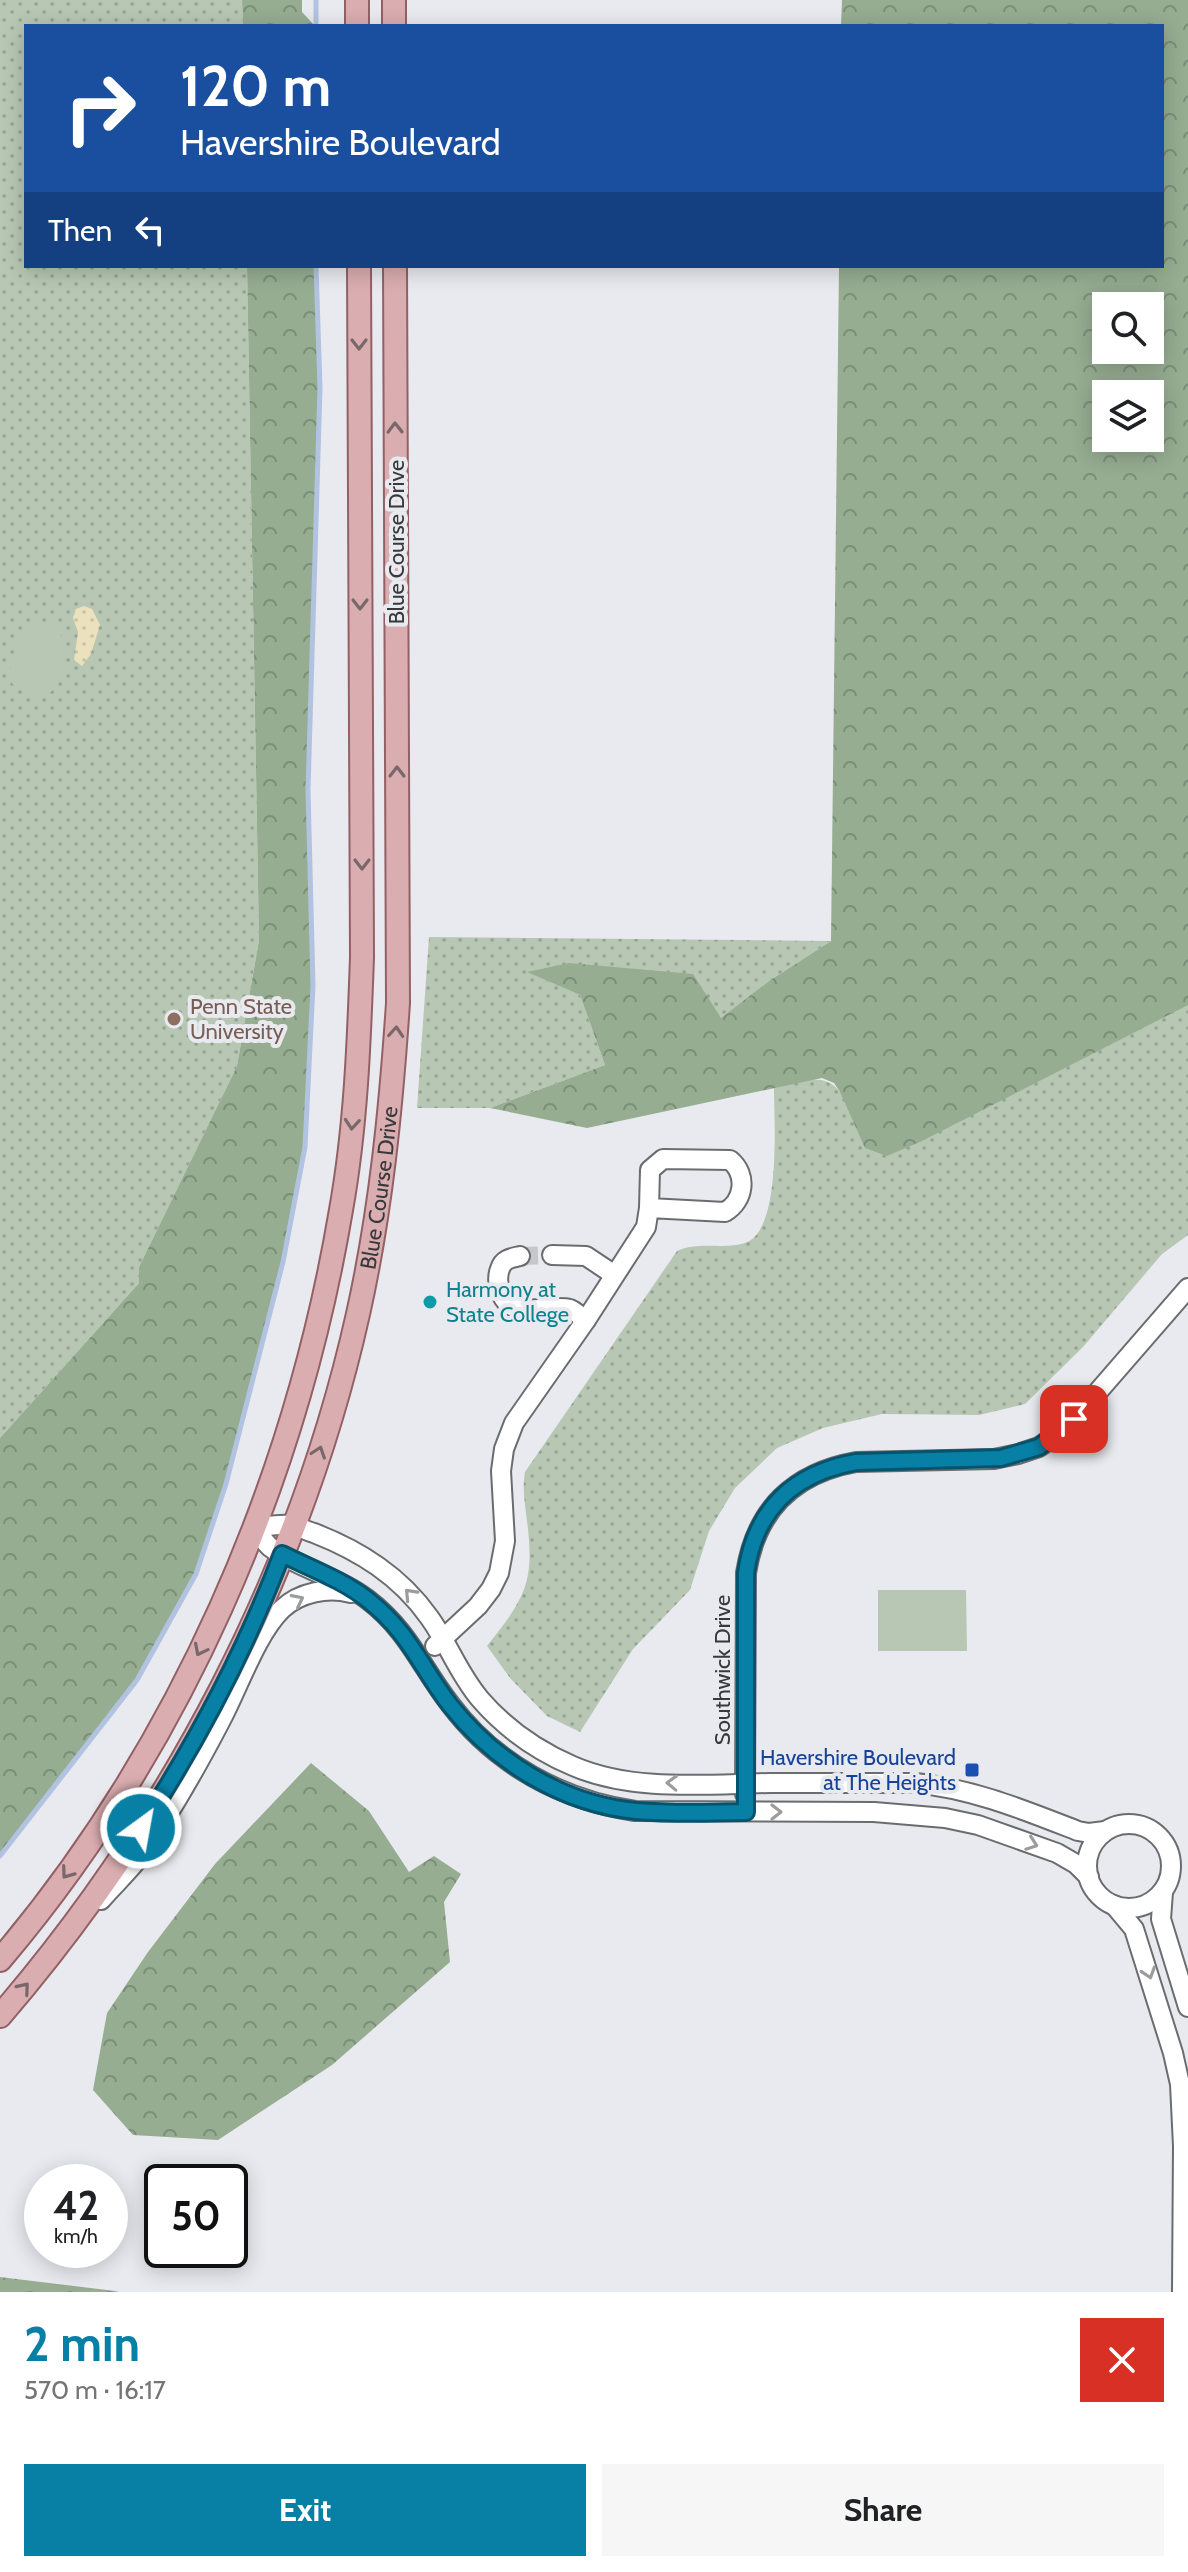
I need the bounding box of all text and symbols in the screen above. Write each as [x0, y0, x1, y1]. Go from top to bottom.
text: 120 m [180, 52, 331, 120]
icon: right [48, 56, 152, 160]
text: Havershire Boulevard [180, 120, 501, 164]
icon: left [128, 208, 172, 252]
text: Then [48, 212, 112, 249]
map controls [1092, 292, 1164, 452]
button: search [1092, 292, 1164, 364]
one-way arrow [350, 338, 368, 351]
button: layers [1092, 380, 1164, 452]
one-way arrow [386, 421, 404, 434]
street label: Blue Course Drive [383, 460, 410, 624]
one-way arrow [351, 598, 369, 611]
one-way arrow [388, 765, 406, 778]
one-way arrow [353, 858, 371, 871]
place label: Penn State University [190, 993, 292, 1045]
marker: Penn State University [165, 1010, 183, 1028]
one-way arrow [387, 1025, 404, 1038]
street label: Blue Course Drive [354, 1105, 404, 1272]
one-way arrow [344, 1118, 361, 1131]
place label: Harmony at State College [446, 1276, 569, 1328]
marker: Harmony at State College [421, 1293, 439, 1311]
pin [1040, 1385, 1108, 1453]
icon: arrive [1052, 1397, 1096, 1441]
one-way arrow [310, 1446, 326, 1460]
one-way arrow [404, 1589, 419, 1603]
one-way arrow [290, 1594, 305, 1609]
street label: Southwick Drive [709, 1595, 736, 1745]
one-way arrow [194, 1642, 209, 1657]
place label: Havershire Boulevard at The Heights [760, 1744, 956, 1796]
marker: Havershire Boulevard at The Heights [963, 1761, 981, 1779]
one-way arrow [665, 1775, 678, 1792]
position arrow [99, 1786, 183, 1870]
one-way arrow [770, 1803, 783, 1821]
one-way arrow [1024, 1834, 1038, 1851]
one-way arrow [62, 1865, 77, 1879]
one-way arrow [1139, 1966, 1155, 1980]
one-way arrow [14, 1982, 29, 1997]
speed limit sign: 50 [144, 2164, 248, 2268]
text: 42 [53, 2181, 99, 2230]
text: km/h [54, 2224, 98, 2248]
text: 2 min [24, 2315, 140, 2373]
button: close [1080, 2318, 1164, 2402]
text: 570 m · 16:17 [24, 2374, 166, 2406]
button: Exit [24, 2464, 586, 2556]
button: Share [602, 2464, 1164, 2556]

